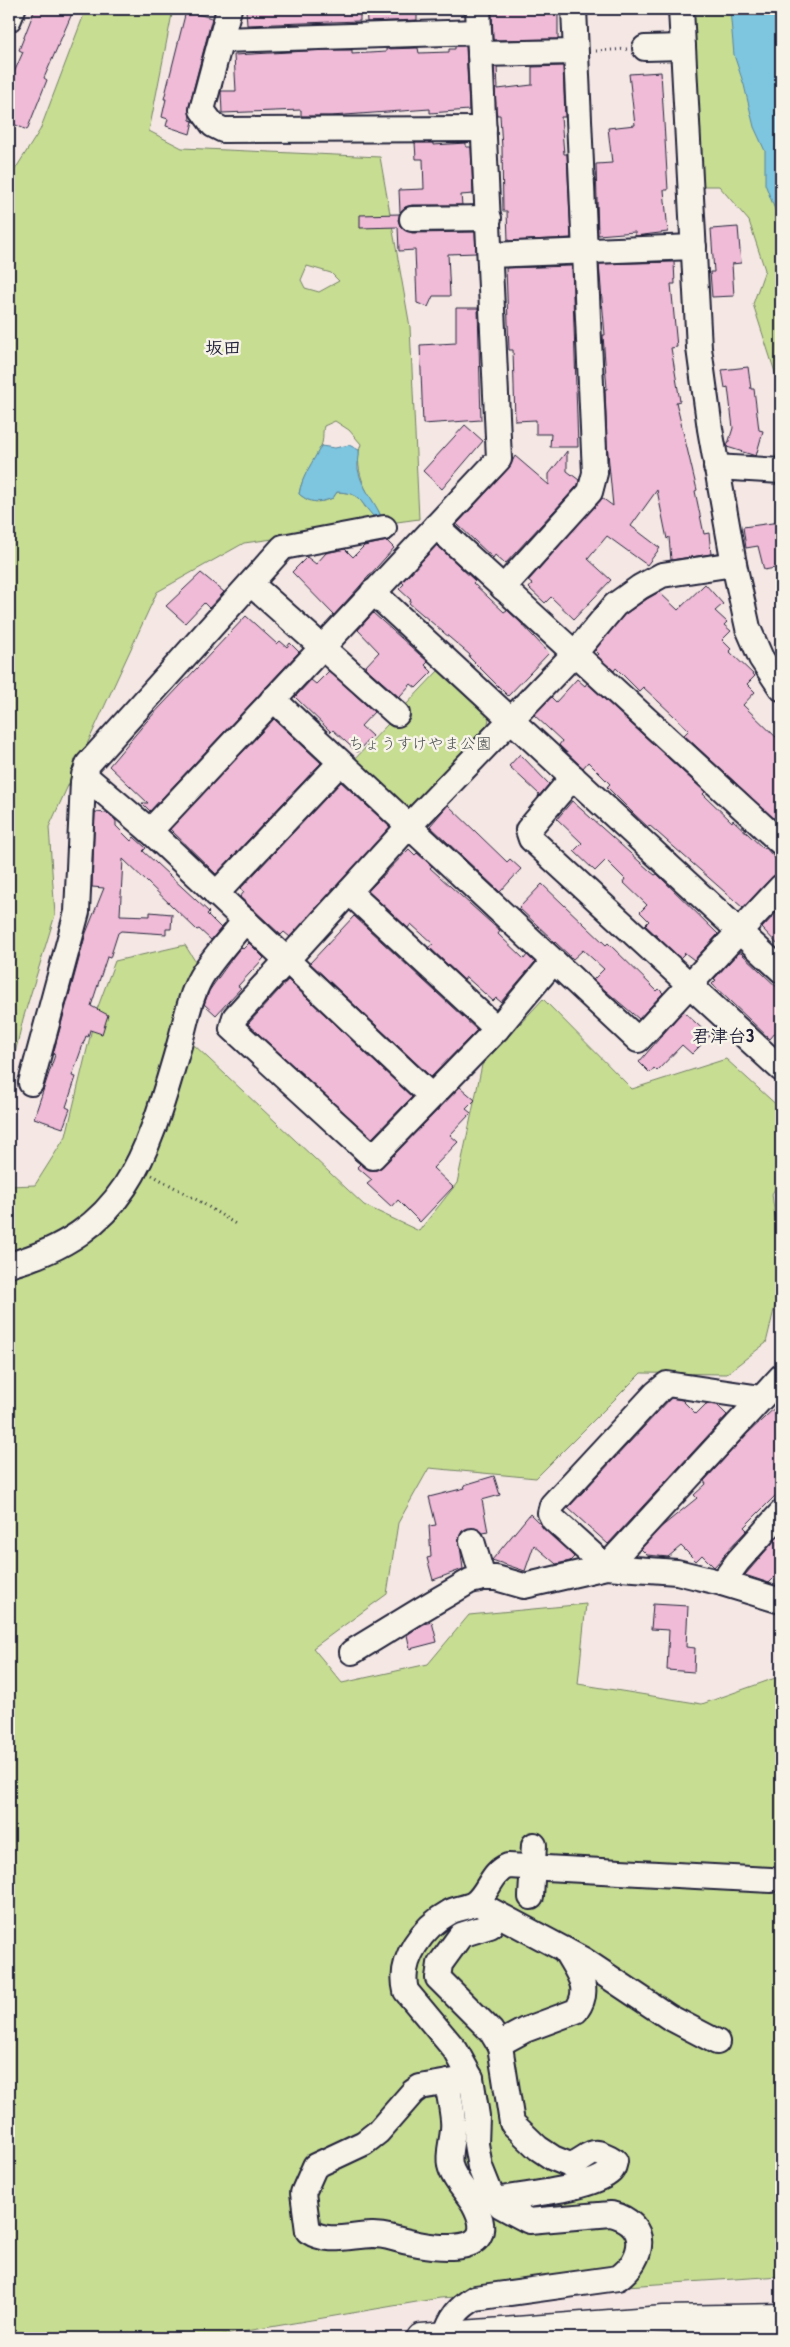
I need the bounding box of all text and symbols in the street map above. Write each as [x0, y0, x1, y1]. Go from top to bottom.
district label: 坂田 [205, 335, 241, 360]
park label: ちょうすけやま公園 [348, 732, 492, 754]
district label: 君津台3 [692, 1023, 754, 1048]

